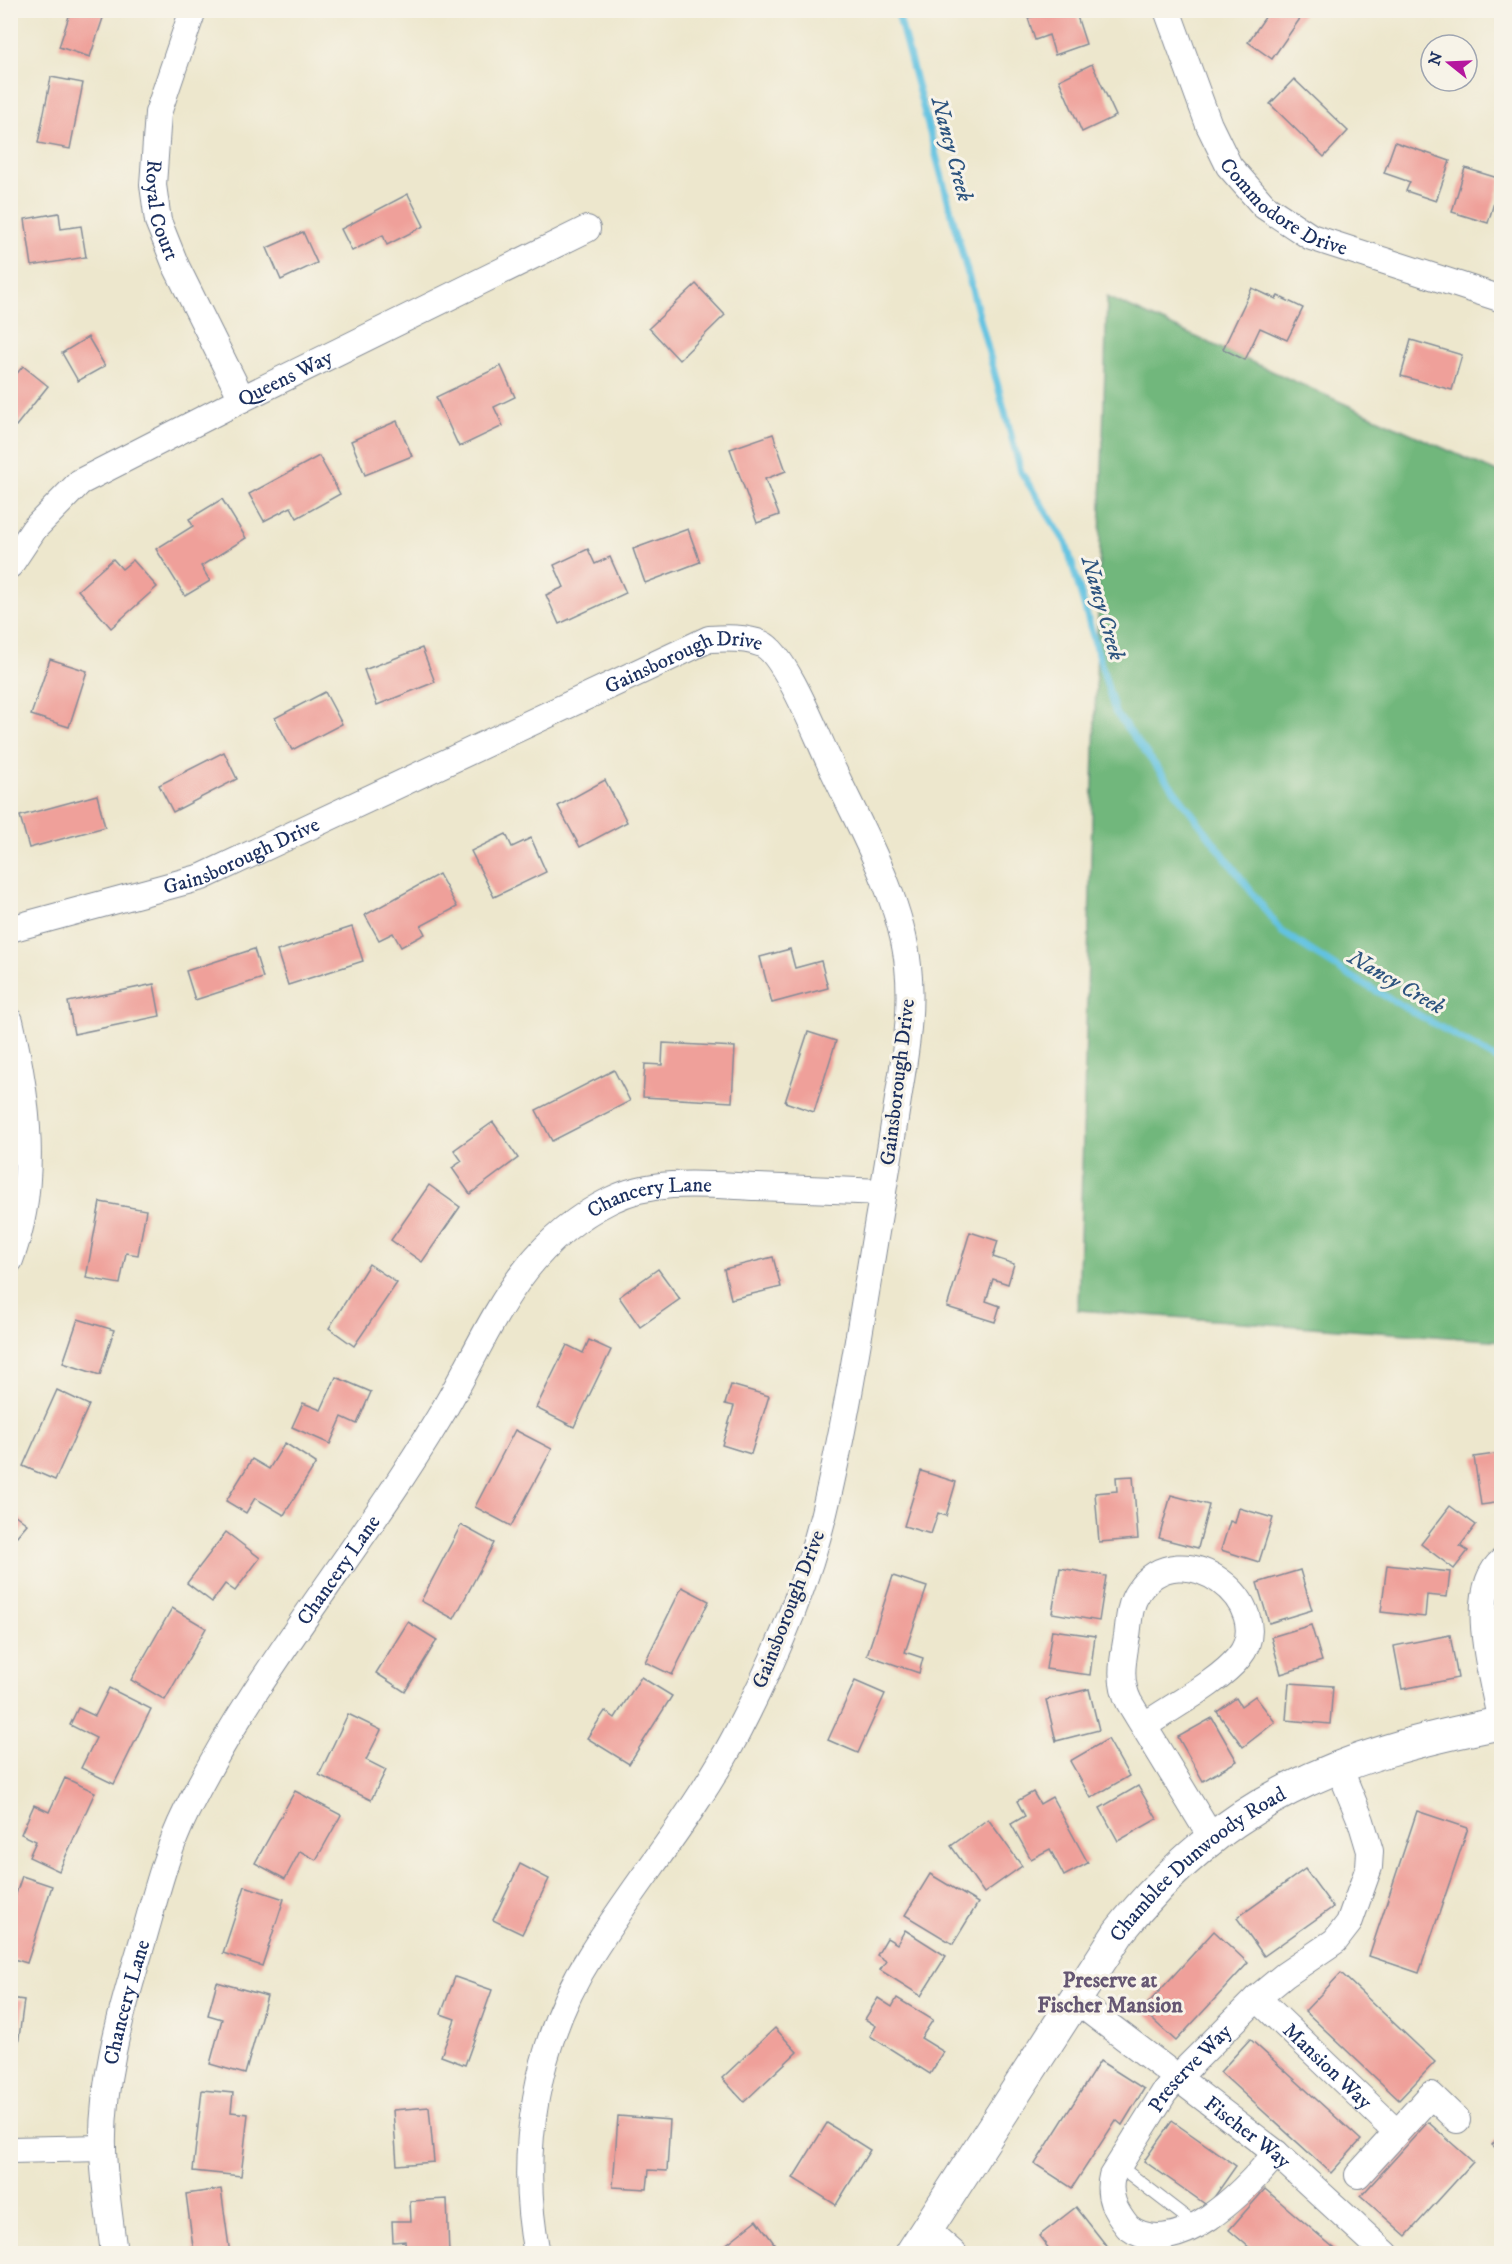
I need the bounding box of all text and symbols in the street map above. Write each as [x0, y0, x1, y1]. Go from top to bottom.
north arrow [1419, 33, 1479, 93]
text: N [1424, 49, 1447, 68]
water label: Nancy Creek [924, 92, 979, 205]
street label: Commodore Drive [1213, 154, 1351, 262]
street label: Royal Court [139, 159, 184, 265]
street label: Queens Way [234, 344, 338, 413]
water label: Nancy Creek [1074, 551, 1130, 664]
street label: Gainsborough Drive [601, 626, 767, 700]
street label: Gainsborough Drive [160, 812, 324, 901]
water label: Nancy Creek [1342, 943, 1450, 1021]
street label: Gainsborough Drive [875, 997, 921, 1167]
street label: Chancery Lane [583, 1172, 713, 1224]
street label: Chancery Lane [292, 1510, 387, 1631]
street label: Gainsborough Drive [747, 1526, 831, 1692]
street label: Chamblee Dunwoody Road [1104, 1781, 1291, 1947]
street label: Chancery Lane [99, 1937, 156, 2067]
district label: Preserve at Fischer Mansion [1037, 1967, 1183, 2019]
street label: Preserve Way [1143, 2018, 1238, 2118]
street label: Mansion Way [1277, 2018, 1378, 2116]
street label: Fischer Way [1199, 2091, 1297, 2175]

